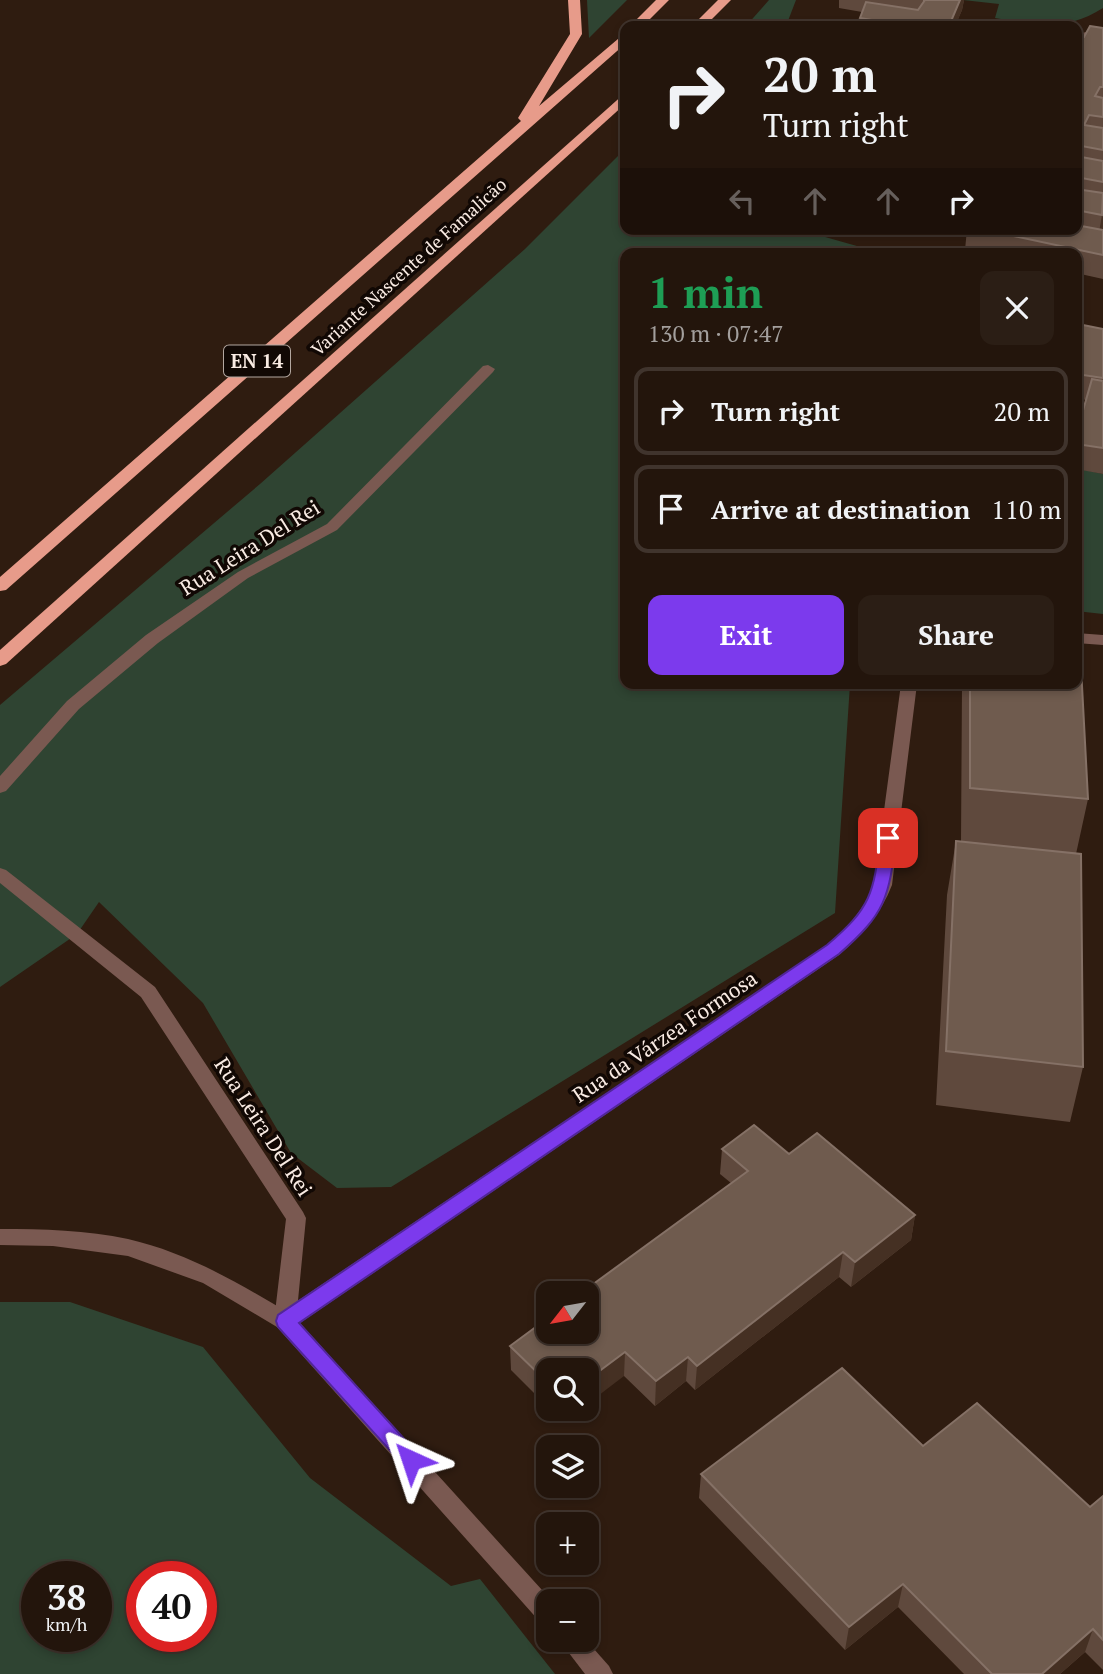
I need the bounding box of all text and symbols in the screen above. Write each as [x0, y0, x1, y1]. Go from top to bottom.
text: 20 m [763, 41, 877, 106]
icon: right [648, 49, 739, 140]
text: Turn right [763, 104, 909, 146]
street label: Variante Nascente de Famalicão [305, 172, 511, 361]
icon: left [723, 182, 761, 220]
icon: ahead [796, 182, 834, 220]
icon: ahead [869, 182, 907, 220]
icon: right [942, 182, 980, 220]
text: 1 min [648, 264, 763, 320]
button: close [980, 271, 1054, 345]
text: 130 m · 07:47 [648, 318, 783, 349]
road number: EN 14 [224, 346, 290, 376]
icon: right [652, 392, 690, 430]
text: Turn right [711, 394, 840, 428]
text: 20 m [994, 394, 1050, 428]
icon: arrive [652, 490, 690, 528]
text: Arrive at destination [711, 492, 970, 526]
text: 110 m [991, 492, 1062, 526]
street label: Rua Leira Del Rei [174, 493, 325, 601]
button: Exit [648, 595, 844, 675]
button: Share [858, 595, 1054, 675]
pin [858, 808, 918, 868]
icon: arrive [869, 819, 907, 857]
street label: Rua da Várzea Formosa [567, 964, 762, 1108]
street label: Rua Leira Del Rei [209, 1052, 319, 1201]
north arrow [536, 1281, 598, 1344]
map controls [536, 1281, 599, 1652]
button: search [536, 1358, 599, 1421]
position arrow [374, 1423, 448, 1497]
button: layers [536, 1435, 599, 1498]
button: + [536, 1512, 599, 1575]
speed limit sign: 40 [126, 1561, 217, 1652]
text: 38 [47, 1574, 86, 1620]
button: − [536, 1589, 599, 1652]
text: km/h [46, 1612, 87, 1636]

